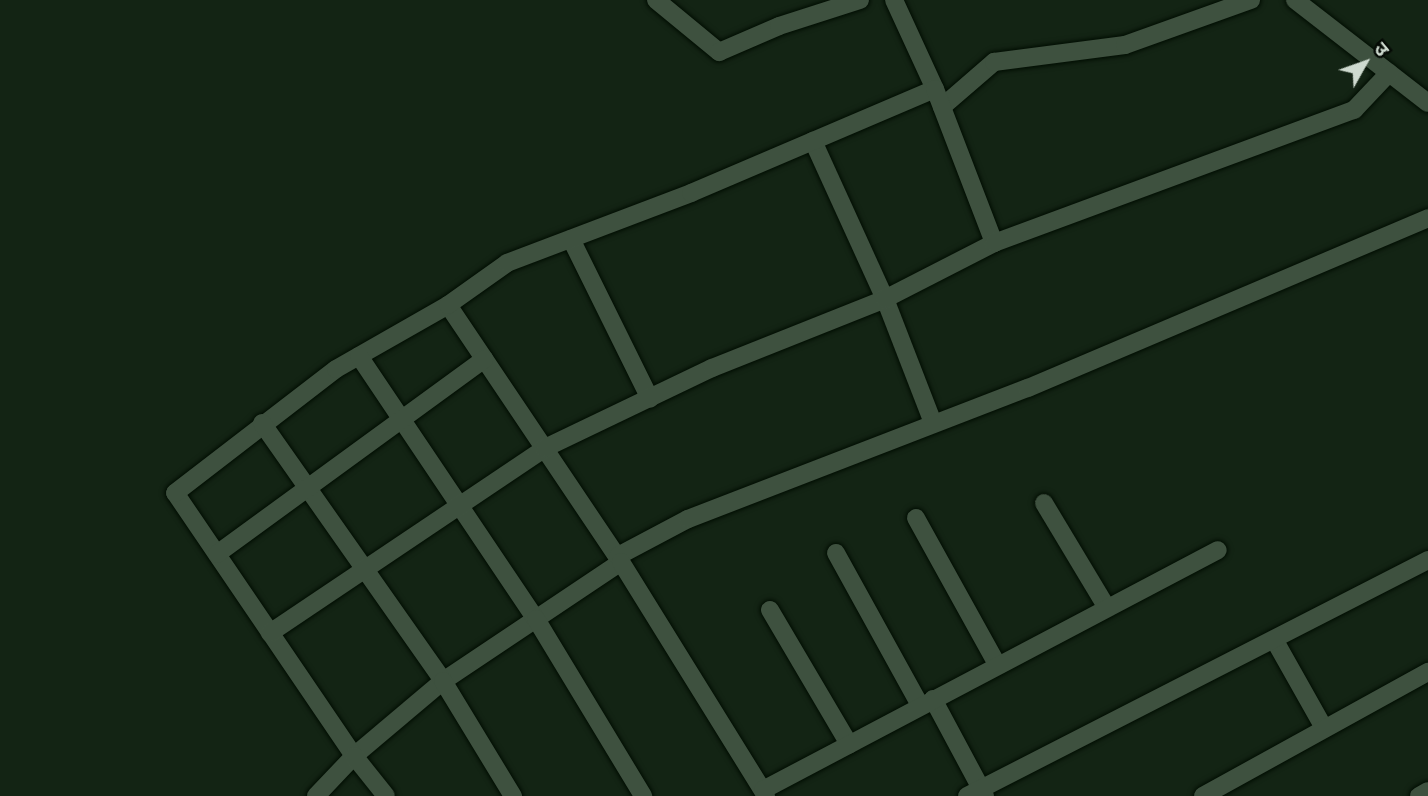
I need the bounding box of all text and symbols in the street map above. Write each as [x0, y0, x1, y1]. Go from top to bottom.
north arrow [1330, 28, 1400, 98]
text: उ [1368, 37, 1395, 62]

